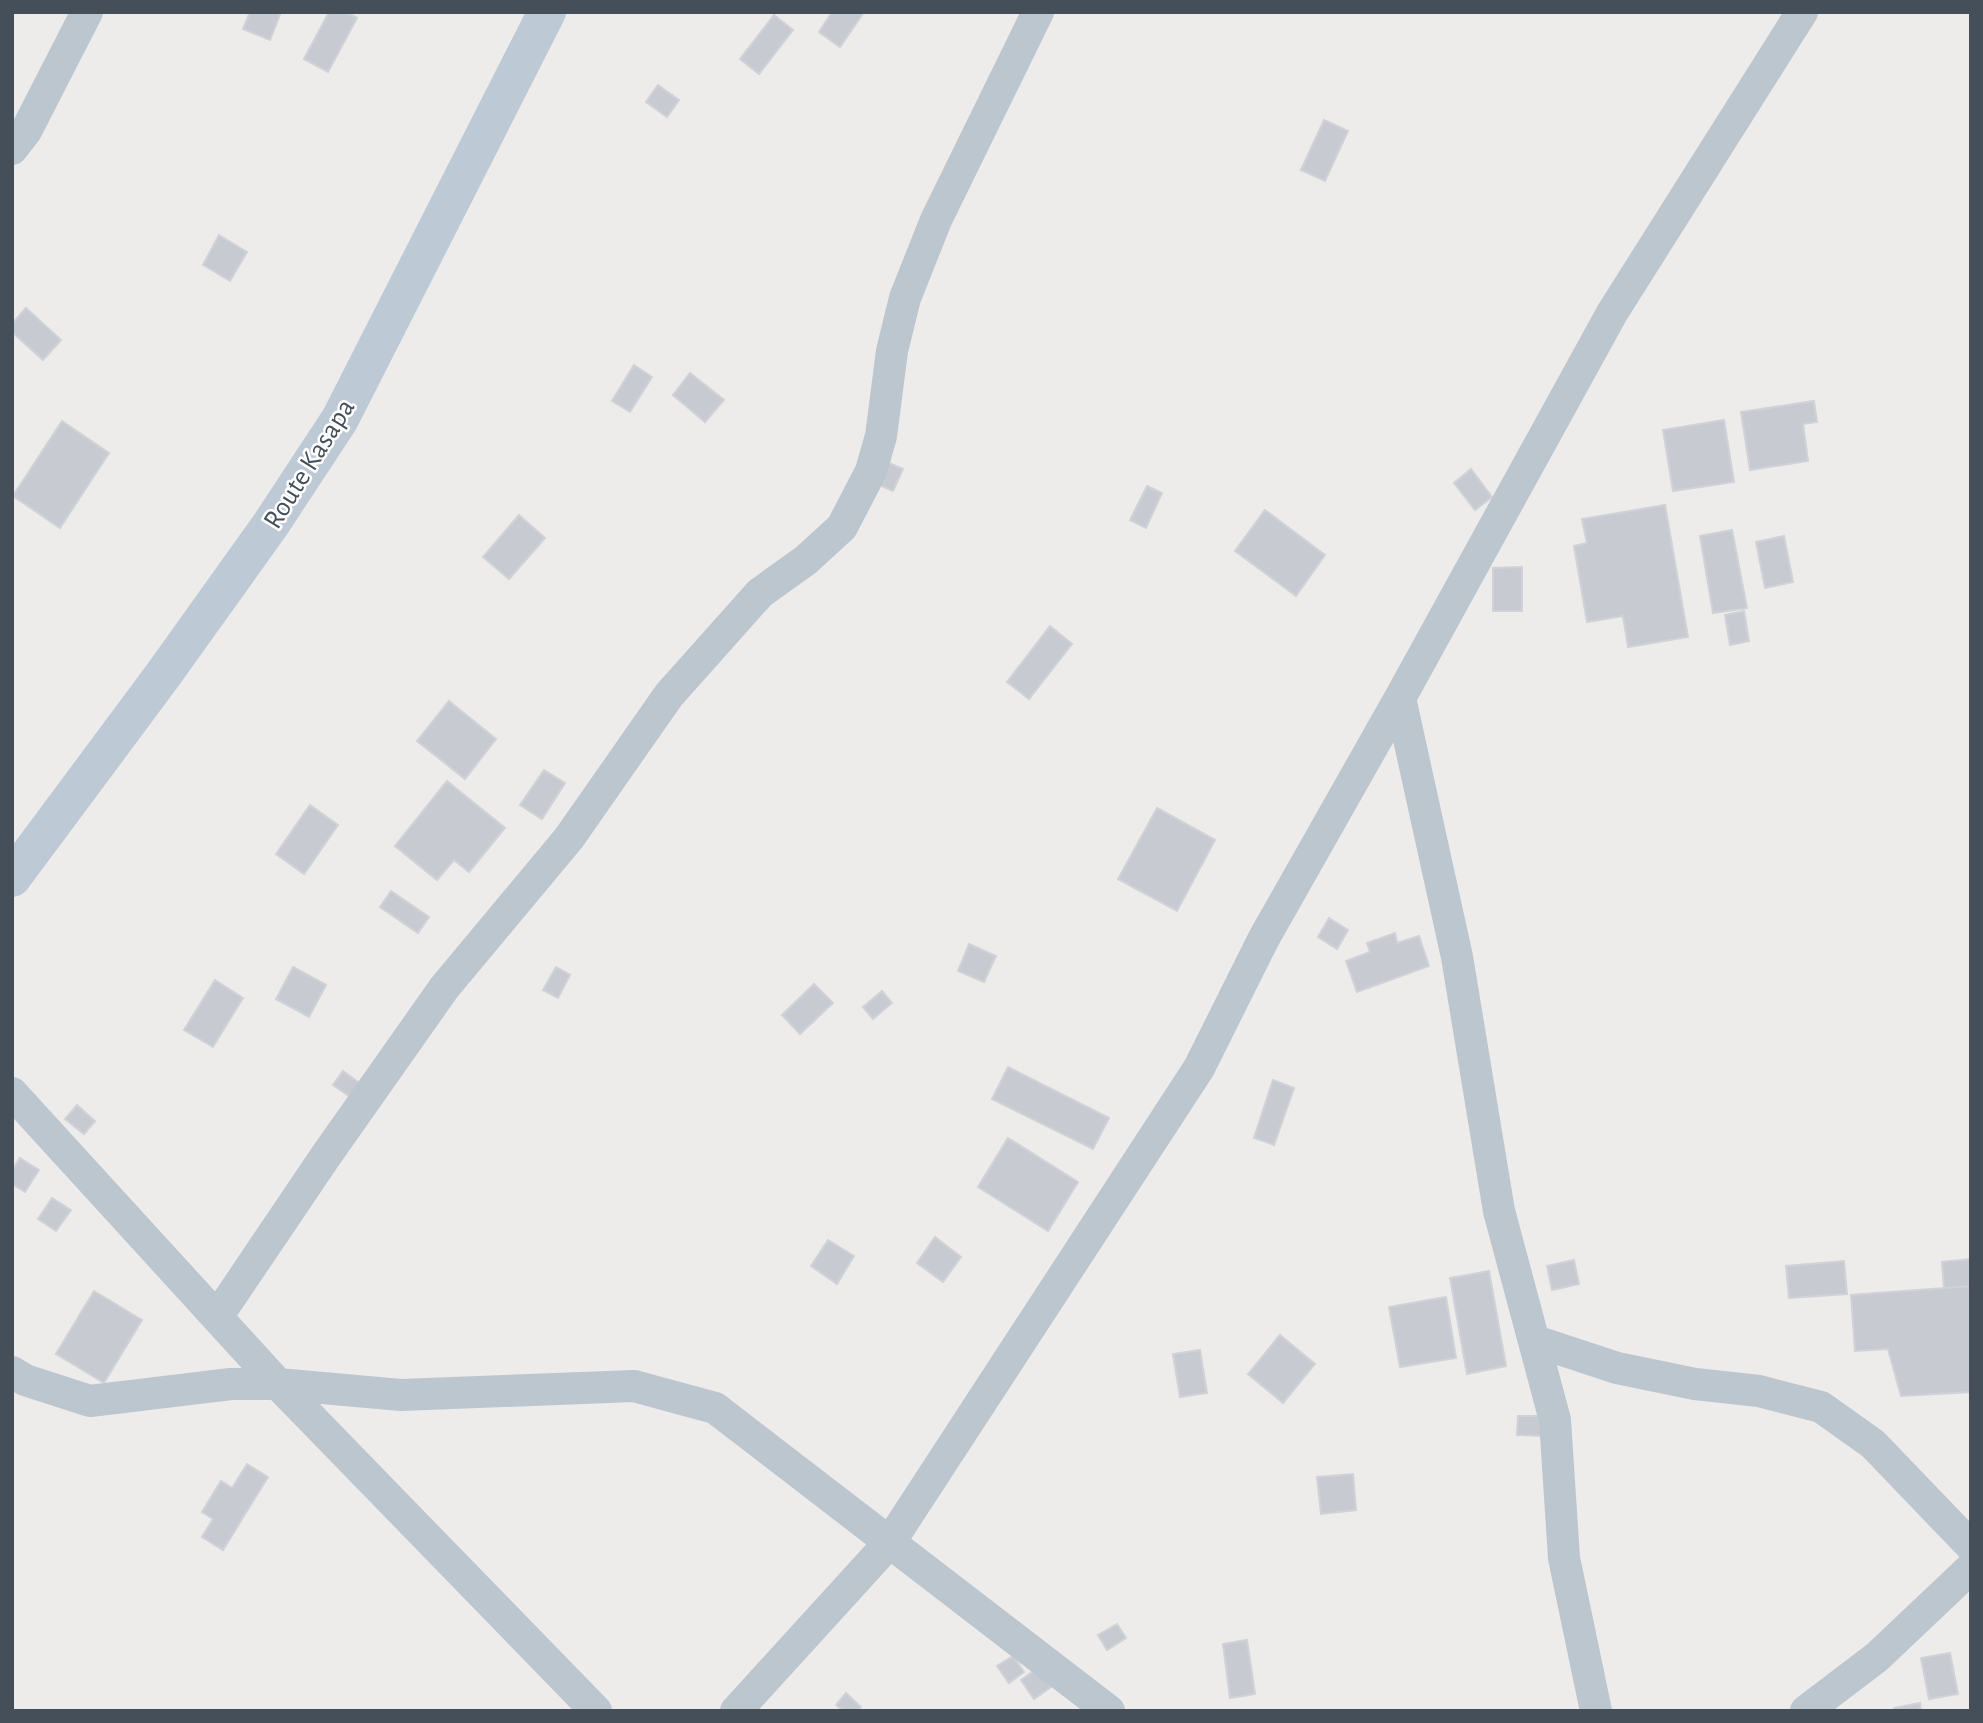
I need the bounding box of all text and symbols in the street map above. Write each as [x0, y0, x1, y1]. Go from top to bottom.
street label: Route Kasapa [259, 394, 361, 534]

